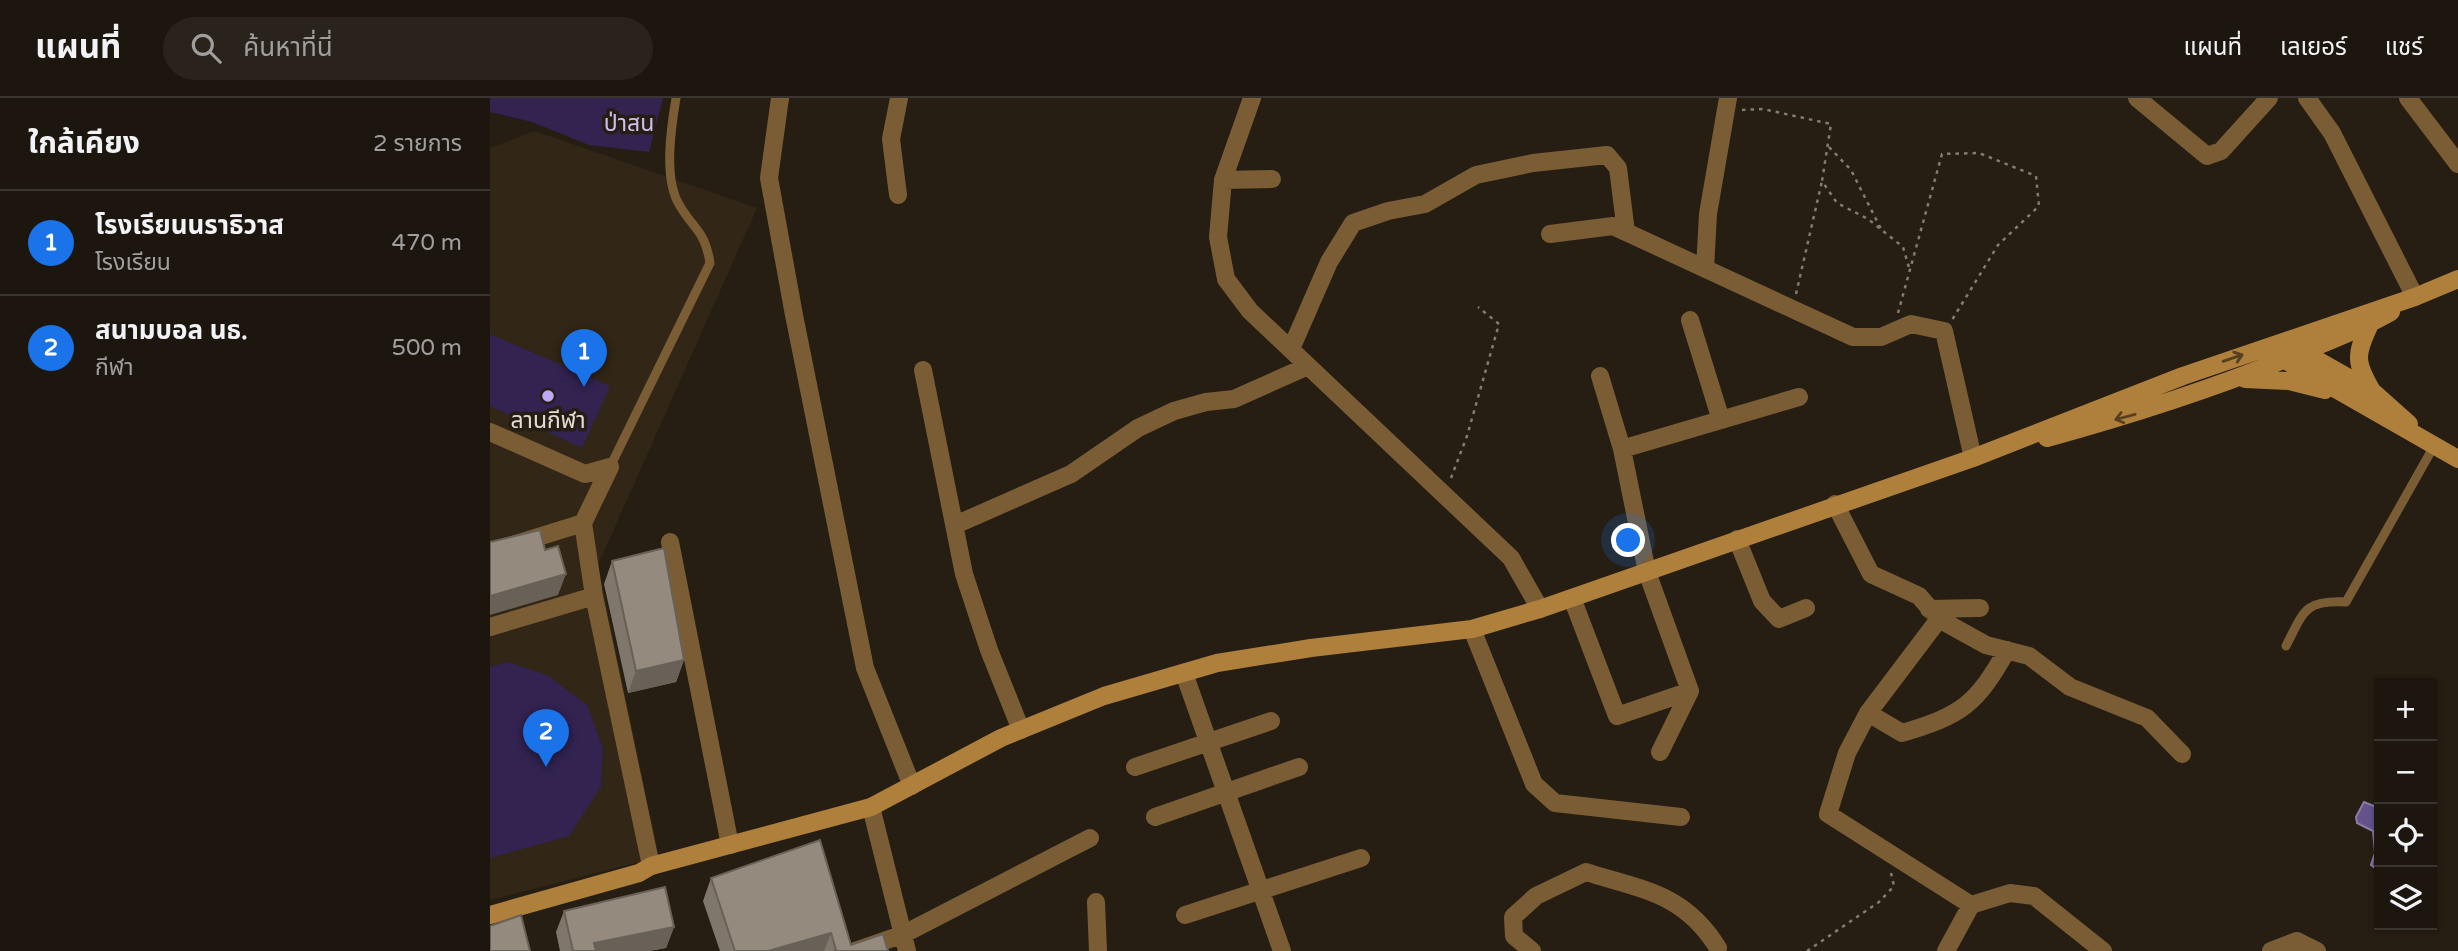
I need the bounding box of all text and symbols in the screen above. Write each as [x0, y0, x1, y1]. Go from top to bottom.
search box [163, 17, 653, 80]
text: แผนที่ [35, 28, 121, 67]
icon: search [187, 29, 225, 67]
text: ค้นหาที่นี่ [243, 32, 333, 63]
text: แผนที่ [2184, 33, 2242, 62]
text: เลเยอร์ [2280, 33, 2347, 62]
text: แชร์ [2385, 33, 2423, 62]
park label: ป่าสน [604, 110, 654, 138]
text: ใกล้เคียง [28, 125, 140, 162]
text: 2 รายการ [373, 130, 462, 158]
text: โรงเรียนนราธิวาส [95, 210, 284, 241]
text: 1 [44, 229, 58, 257]
text: 470 m [392, 229, 462, 257]
text: โรงเรียน [95, 249, 171, 277]
text: สนามบอล นธ. [95, 315, 248, 346]
pin: 1 [561, 329, 607, 387]
text: 2 [44, 334, 58, 362]
text: 500 m [392, 334, 462, 362]
one-way arrow [2222, 351, 2244, 364]
text: กีฬา [95, 354, 134, 382]
marker: ลานกีฬา [540, 388, 556, 404]
place label: ลานกีฬา [510, 407, 586, 435]
one-way arrow [2114, 411, 2137, 424]
your location [1611, 523, 1645, 557]
map controls [2374, 678, 2437, 930]
button: + [2374, 678, 2437, 741]
pin: 2 [523, 709, 569, 767]
button: − [2374, 741, 2437, 804]
button: locate [2374, 804, 2437, 867]
button: layers [2374, 867, 2437, 930]

